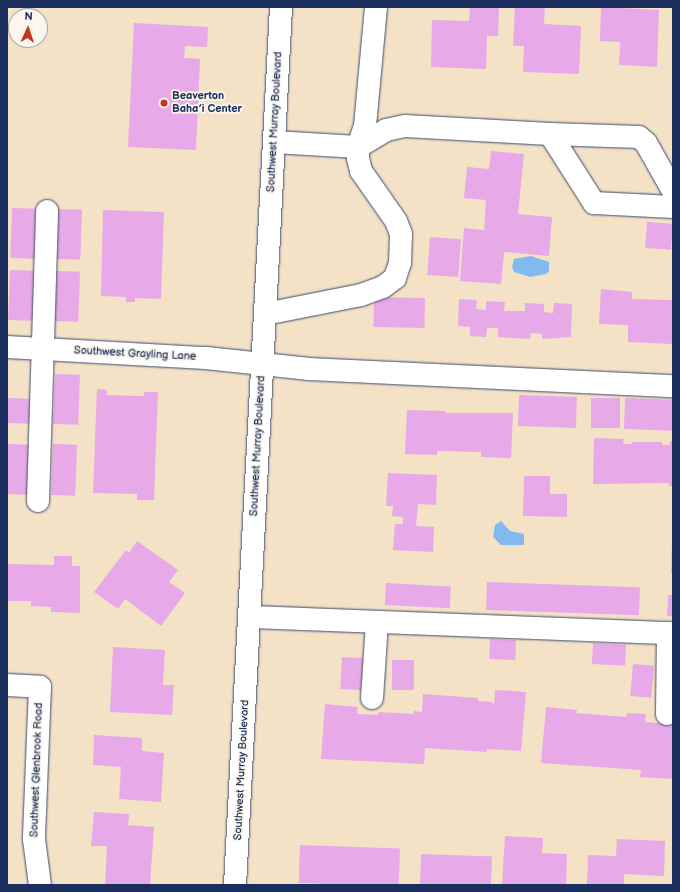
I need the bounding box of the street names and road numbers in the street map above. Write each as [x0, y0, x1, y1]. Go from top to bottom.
street label: Southwest Murray Boulevard [265, 51, 285, 193]
street label: Southwest Grayling Lane [73, 344, 197, 364]
street label: Southwest Murray Boulevard [248, 375, 268, 517]
street label: Southwest Murray Boulevard [232, 699, 252, 841]
street label: Southwest Glenbrook Road [28, 702, 46, 838]

